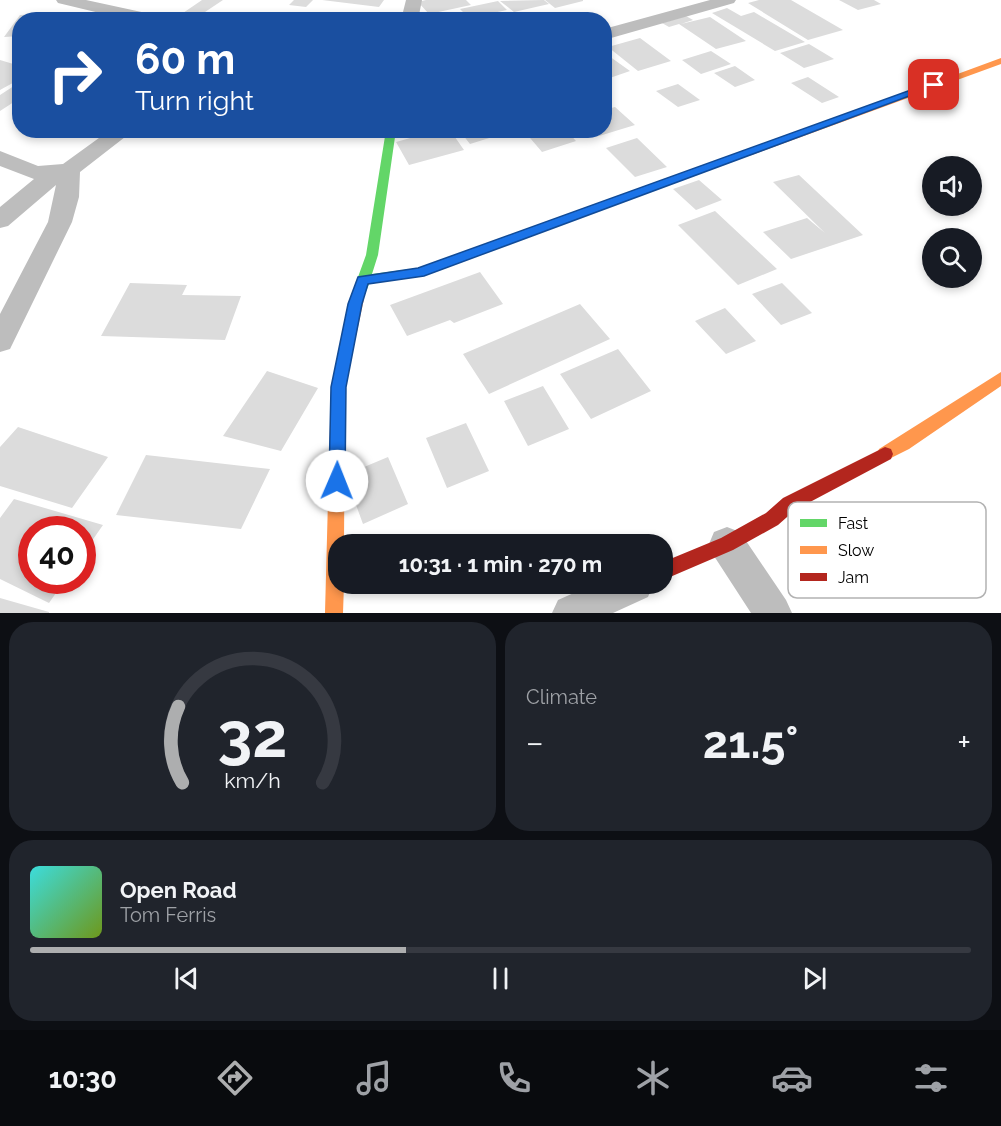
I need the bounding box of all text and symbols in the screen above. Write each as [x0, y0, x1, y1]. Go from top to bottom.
text: 60 m [135, 35, 235, 84]
icon: right [36, 36, 114, 114]
pin [908, 59, 959, 110]
icon: arrive [917, 68, 950, 101]
text: Turn right [135, 85, 254, 116]
map controls [922, 156, 982, 288]
button: sound [922, 156, 982, 216]
button: search [922, 228, 982, 288]
position arrow [305, 449, 369, 513]
legend [788, 502, 986, 598]
text: Fast [838, 514, 869, 533]
speed limit sign: 40 [18, 516, 96, 594]
text: Slow [838, 541, 874, 560]
text: 10:31 · 1 min · 270 m [399, 551, 602, 577]
text: Jam [838, 568, 869, 587]
text: Climate [526, 685, 597, 709]
text: 32 [217, 698, 288, 772]
text: 21.5° [703, 716, 798, 769]
text: − [526, 723, 544, 762]
text: + [957, 723, 971, 762]
text: km/h [224, 769, 281, 794]
text: Open Road [120, 877, 237, 903]
text: Tom Ferris [120, 903, 216, 927]
icon: previous [170, 962, 203, 995]
icon: pause [484, 962, 517, 995]
icon: next [798, 962, 831, 995]
icon: directions [214, 1057, 256, 1099]
icon: music [353, 1057, 395, 1099]
icon: phone [493, 1057, 535, 1099]
icon: climate [632, 1057, 674, 1099]
icon: car [771, 1057, 813, 1099]
icon: filters [910, 1057, 952, 1099]
text: 10:30 [49, 1063, 117, 1094]

